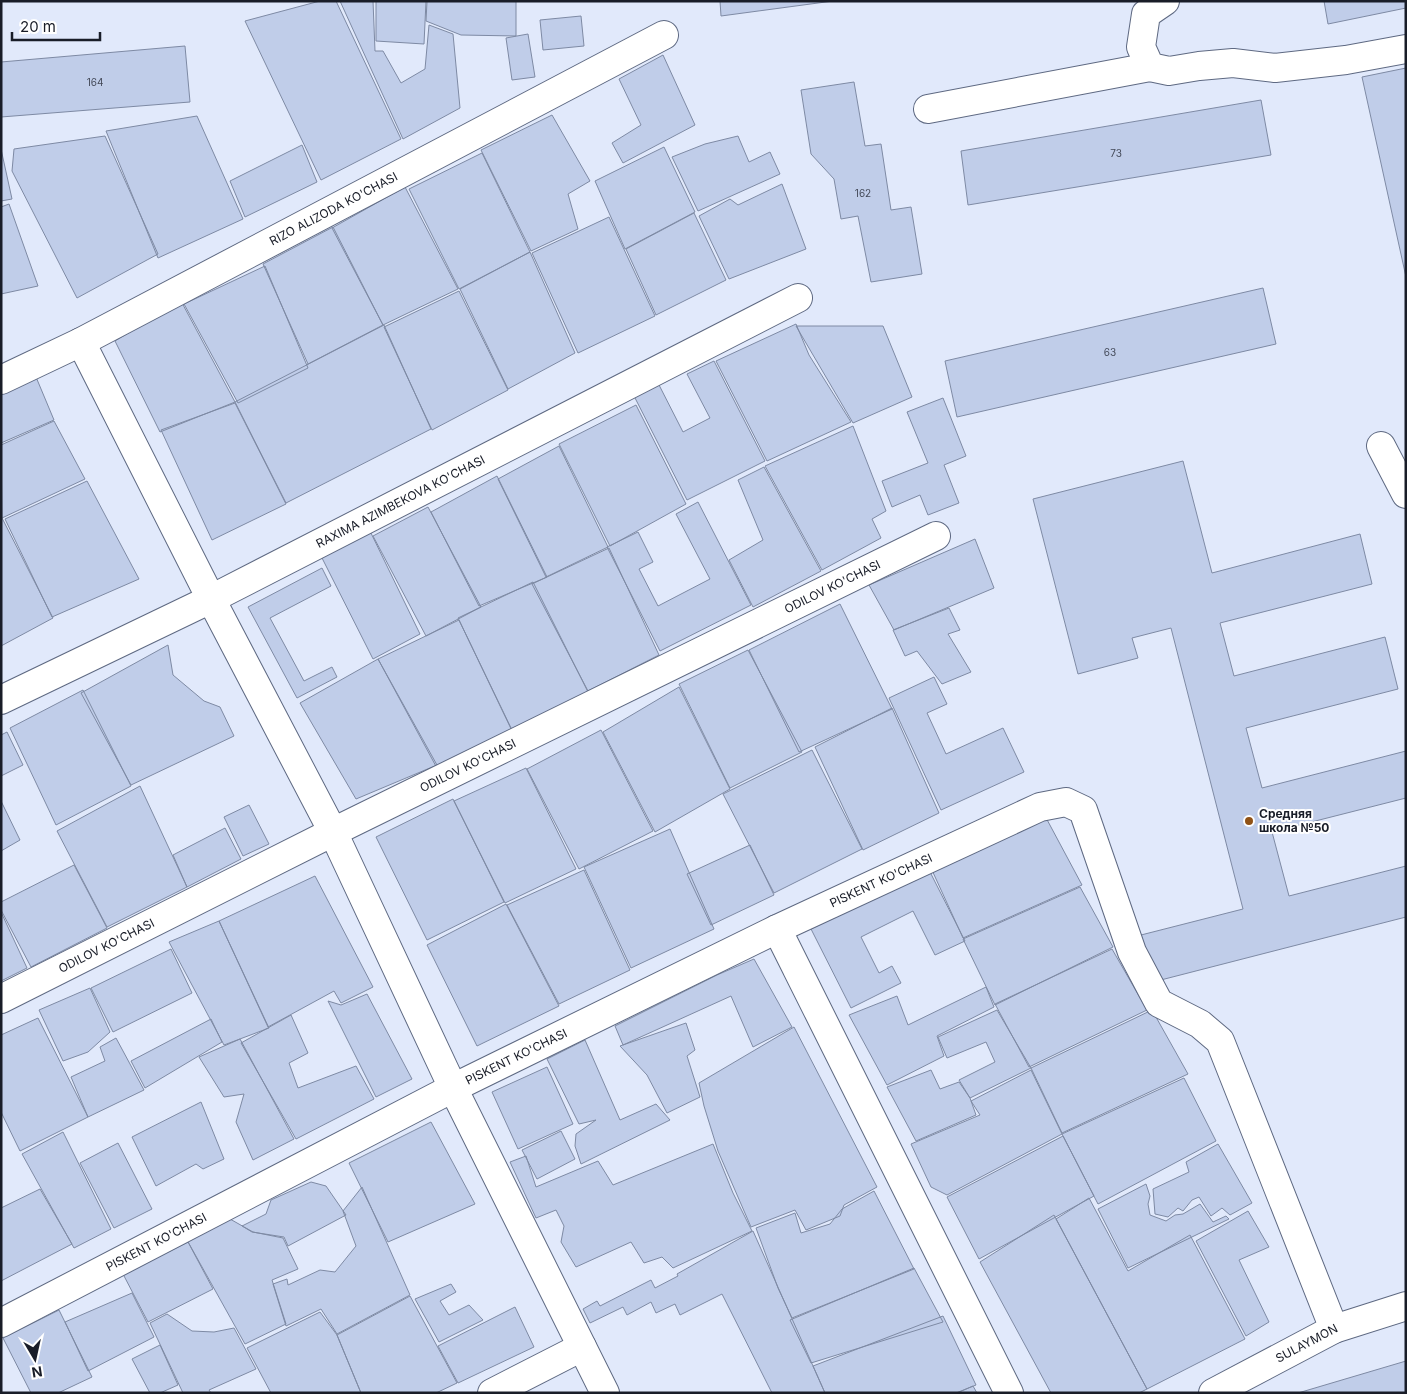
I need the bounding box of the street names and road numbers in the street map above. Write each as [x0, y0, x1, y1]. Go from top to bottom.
street label: RIZO ALIZODA KO'CHASI [267, 169, 400, 248]
street label: RAXIMA AZIMBEKOVA KO'CHASI [313, 452, 487, 551]
street label: ODILOV KO'CHASI [782, 556, 883, 616]
street label: ODILOV KO'CHASI [417, 735, 518, 795]
street label: PISKENT KO'CHASI [827, 850, 934, 911]
street label: ODILOV KO'CHASI [56, 915, 157, 976]
street label: PISKENT KO'CHASI [463, 1025, 569, 1088]
street label: PISKENT KO'CHASI [103, 1209, 209, 1274]
street label: SULAYMON [1273, 1320, 1340, 1366]

